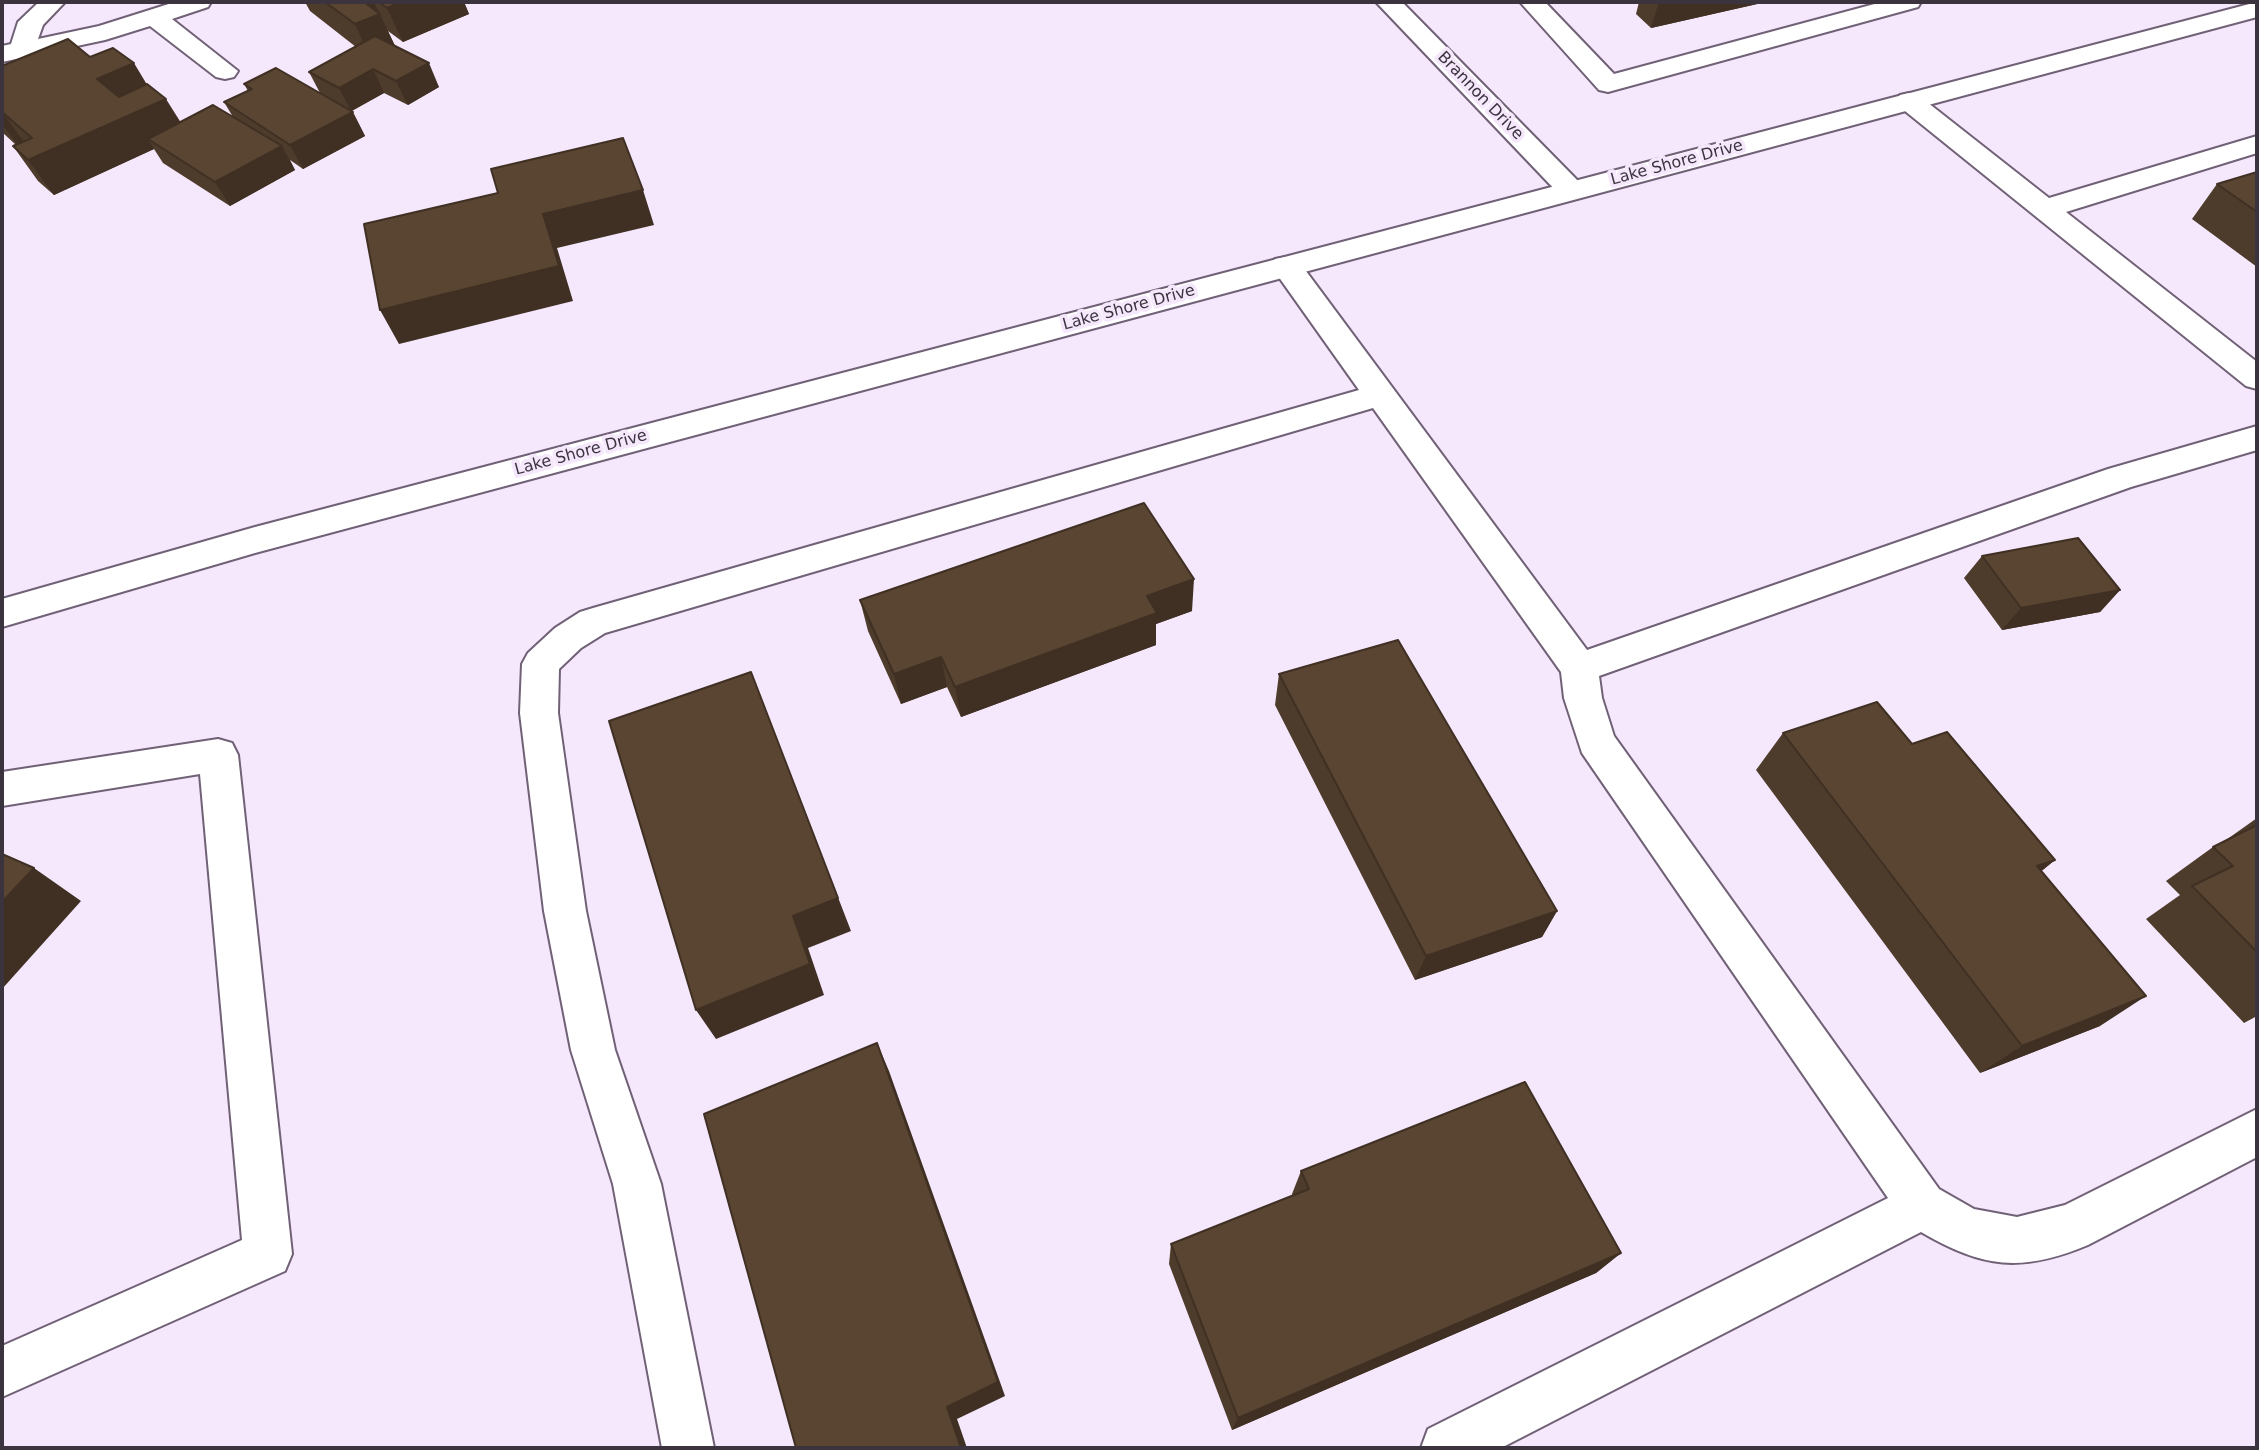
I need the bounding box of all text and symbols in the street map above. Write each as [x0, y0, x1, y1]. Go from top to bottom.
street label: Brannon Drive [1433, 48, 1527, 144]
street label: Lake Shore Drive [1609, 136, 1745, 190]
street label: Lake Shore Drive [1061, 281, 1197, 335]
street label: Lake Shore Drive [513, 426, 649, 480]

